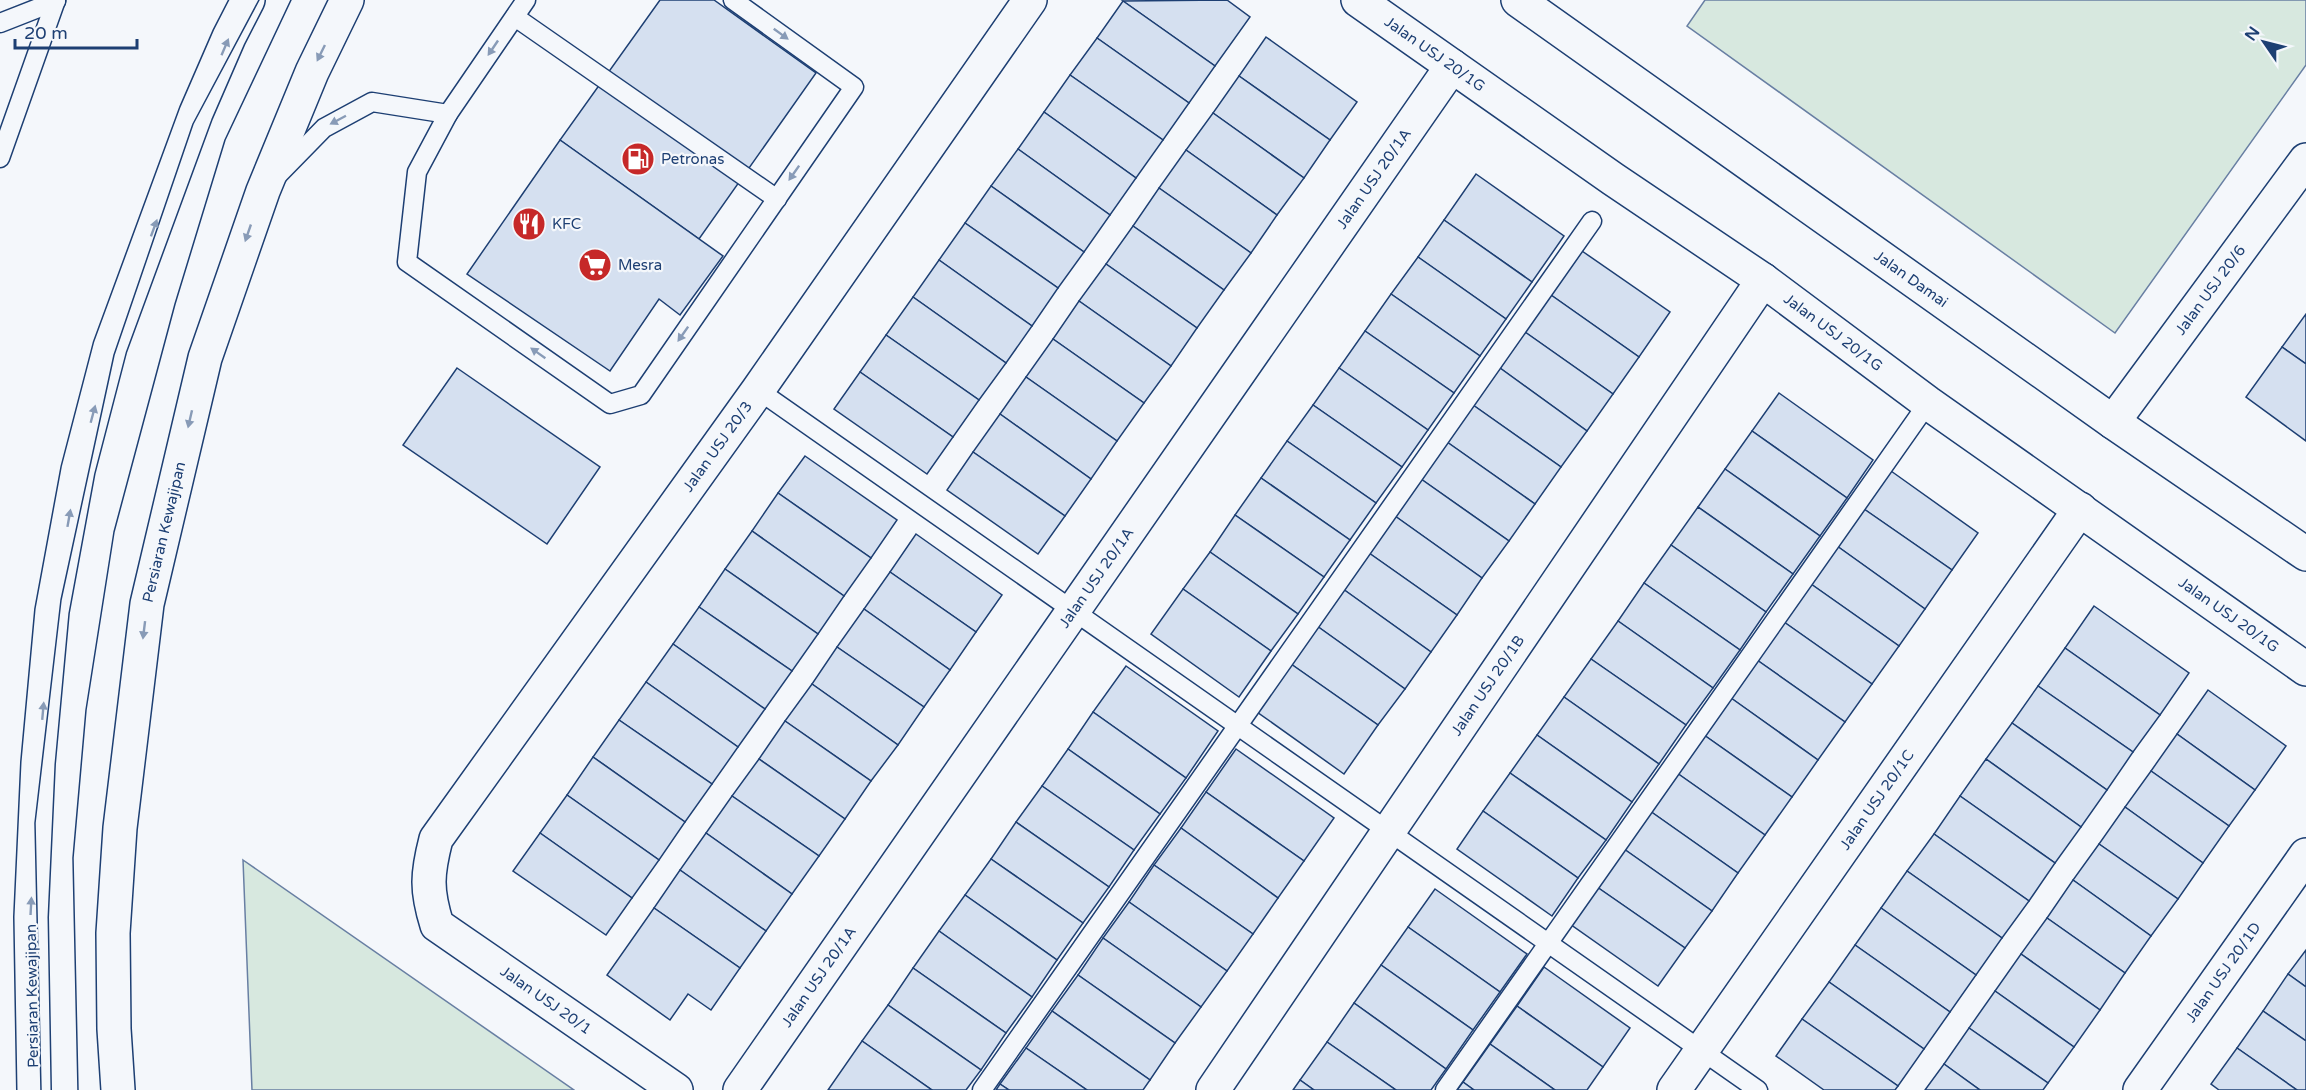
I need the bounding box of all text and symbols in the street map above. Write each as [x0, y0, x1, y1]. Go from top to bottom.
scale bar [15, 12, 136, 50]
north arrow [2234, 12, 2294, 72]
street label: Jalan USJ 20/1G [1381, 13, 1489, 95]
text: 20 m [24, 22, 68, 44]
text: N [2241, 23, 2264, 45]
one-way arrow [772, 28, 788, 40]
one-way arrow [221, 38, 230, 56]
one-way arrow [487, 40, 499, 56]
one-way arrow [317, 44, 326, 61]
one-way arrow [330, 115, 347, 125]
street label: Jalan USJ 20/1A [1333, 125, 1415, 232]
fuel station icon: Petronas [620, 141, 656, 177]
place label: Petronas [661, 150, 725, 168]
one-way arrow [788, 165, 800, 181]
restaurant icon: KFC [511, 206, 547, 242]
place label: KFC [552, 215, 581, 233]
one-way arrow [149, 219, 159, 237]
one-way arrow [243, 224, 253, 242]
street label: Jalan USJ 20/6 [2171, 241, 2249, 338]
supermarket icon: Mesra [577, 247, 613, 283]
street label: Jalan Damai [1871, 247, 1952, 311]
place label: Mesra [618, 256, 662, 274]
street label: Jalan USJ 20/1G [1780, 290, 1886, 375]
one-way arrow [677, 325, 689, 341]
one-way arrow [530, 347, 546, 359]
street label: Jalan USJ 20/3 [679, 398, 756, 495]
one-way arrow [89, 404, 98, 422]
one-way arrow [185, 410, 195, 429]
street label: Persiaran Kewajipan [139, 460, 189, 604]
one-way arrow [65, 508, 74, 527]
street label: Jalan USJ 20/1A [1055, 524, 1137, 631]
street label: Jalan USJ 20/1G [2175, 573, 2282, 656]
one-way arrow [139, 621, 148, 640]
street label: Jalan USJ 20/1B [1447, 632, 1528, 739]
one-way arrow [38, 701, 48, 720]
street label: Jalan USJ 20/1C [1836, 746, 1918, 853]
one-way arrow [27, 896, 36, 915]
street label: Jalan USJ 20/1D [2182, 919, 2265, 1026]
street label: Jalan USJ 20/1A [778, 923, 860, 1030]
street label: Persiaran Kewajipan [22, 924, 42, 1068]
street label: Jalan USJ 20/1 [497, 962, 595, 1038]

